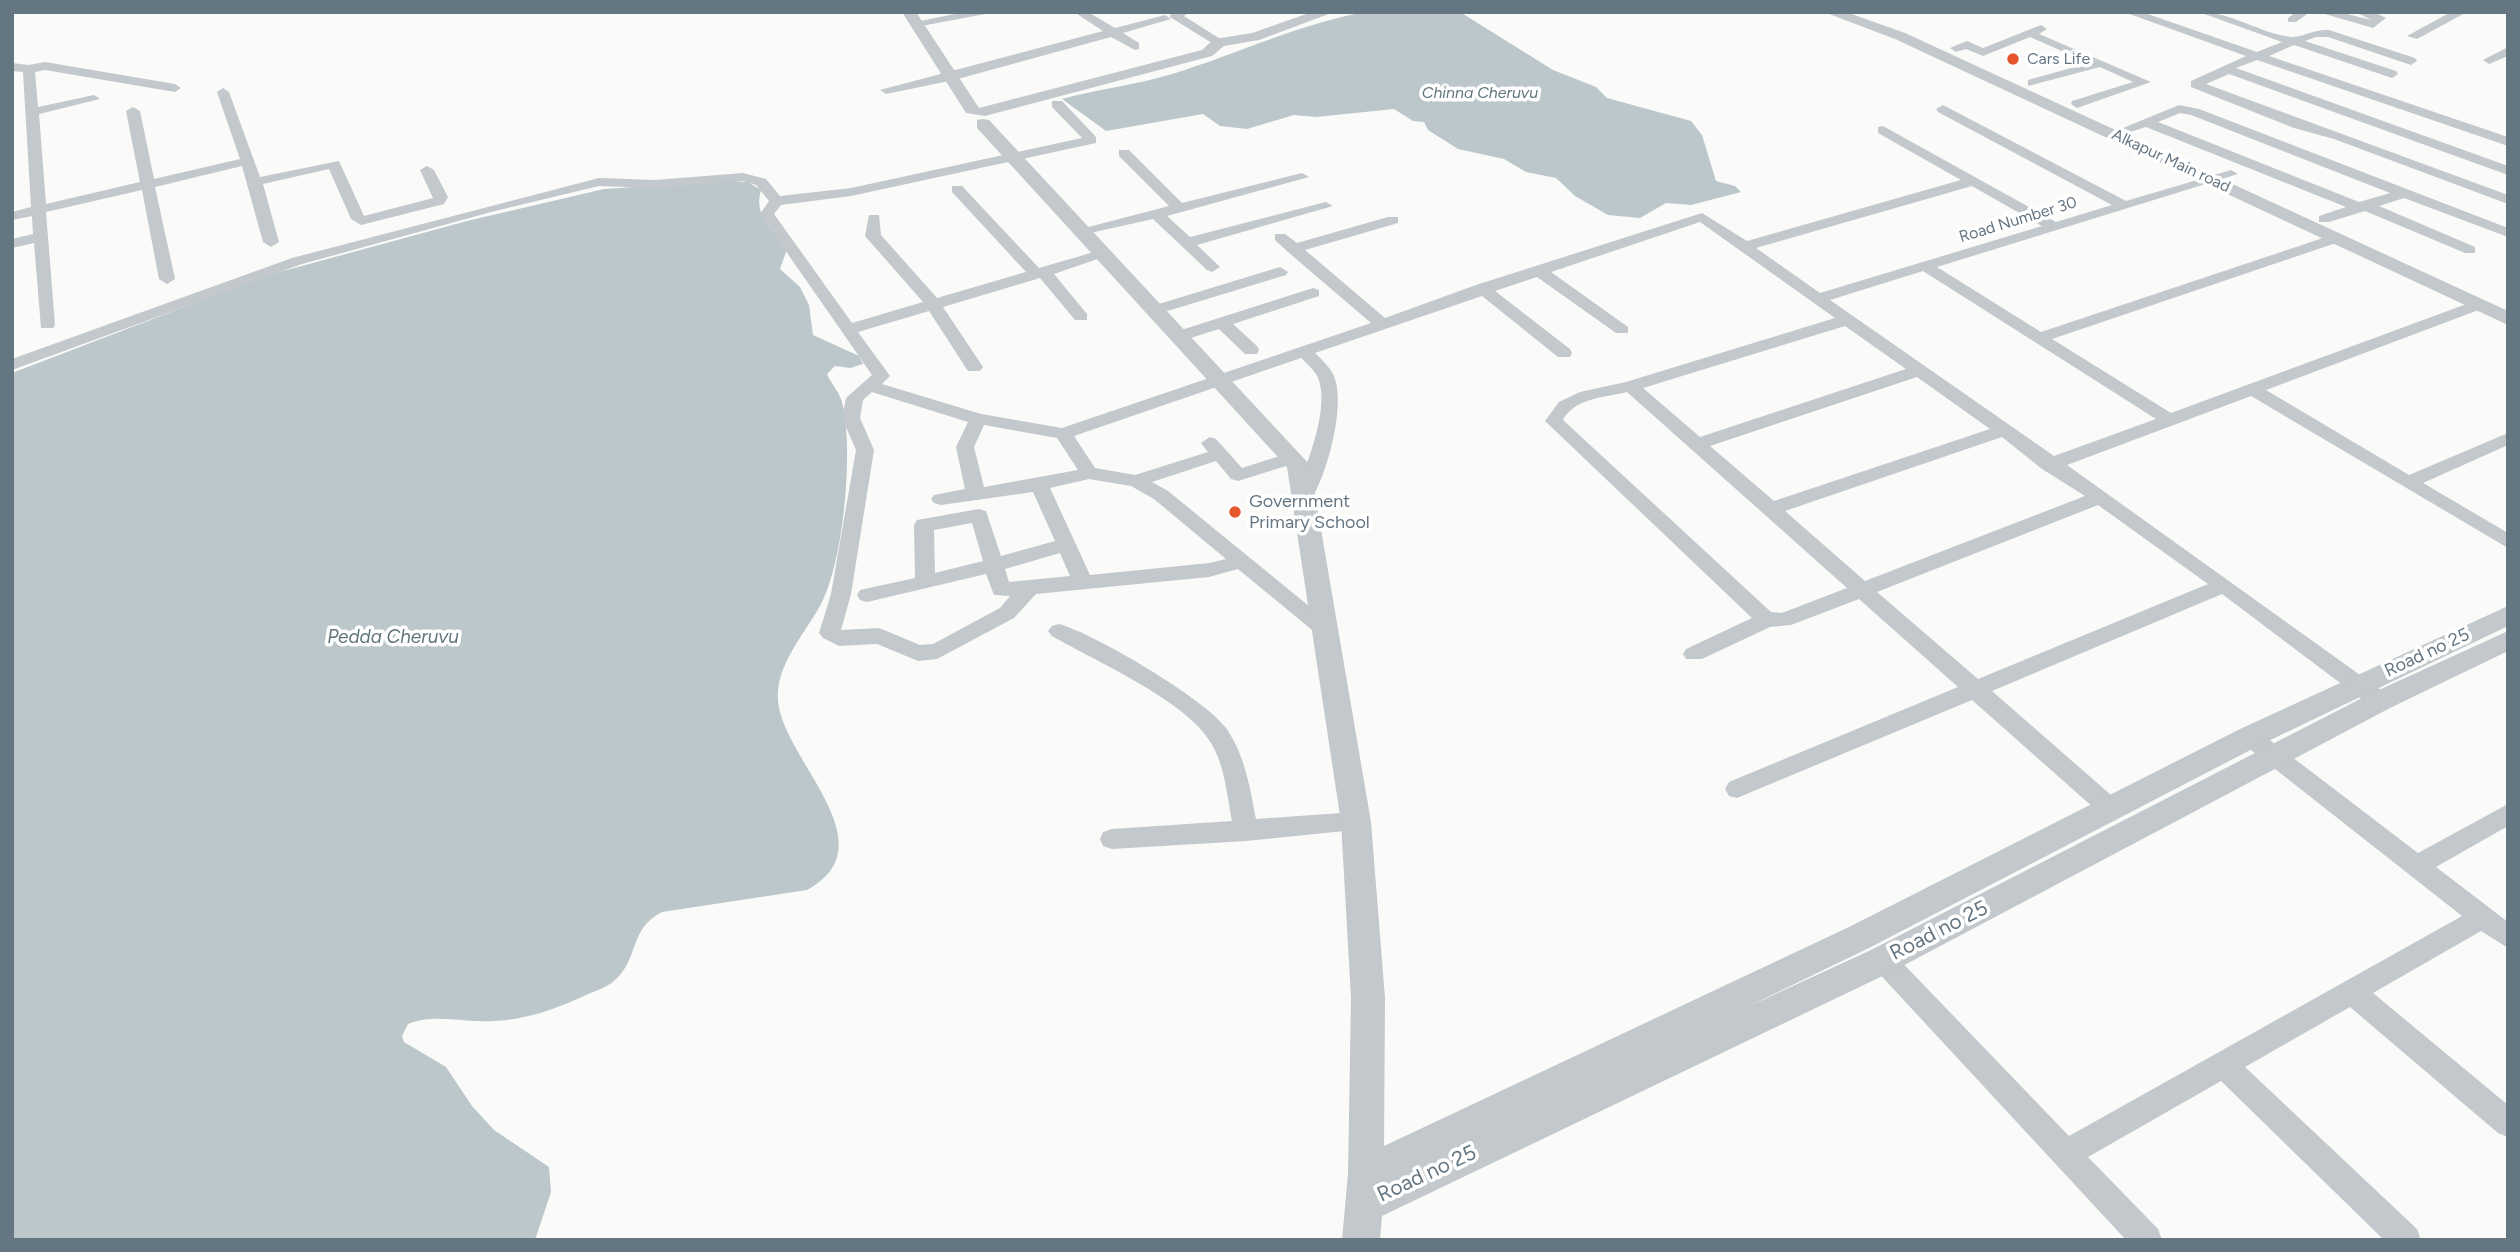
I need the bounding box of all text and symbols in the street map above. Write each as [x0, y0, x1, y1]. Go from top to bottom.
place label: Cars Life [2027, 49, 2090, 69]
marker: Cars Life [2005, 51, 2021, 67]
water label: Chinna Cheruvu [1422, 83, 1538, 103]
street label: Alkapur Main road [2109, 125, 2233, 197]
street label: Road Number 30 [1957, 193, 2079, 247]
place label: Government Primary School [1249, 491, 1370, 534]
marker: Government Primary School [1227, 504, 1243, 520]
street label: Road no 25 [2381, 624, 2473, 682]
water label: Pedda Cheruvu [327, 626, 459, 648]
street label: Road no 25 [1886, 896, 1992, 966]
street label: Road no 25 [1373, 1140, 1481, 1208]

